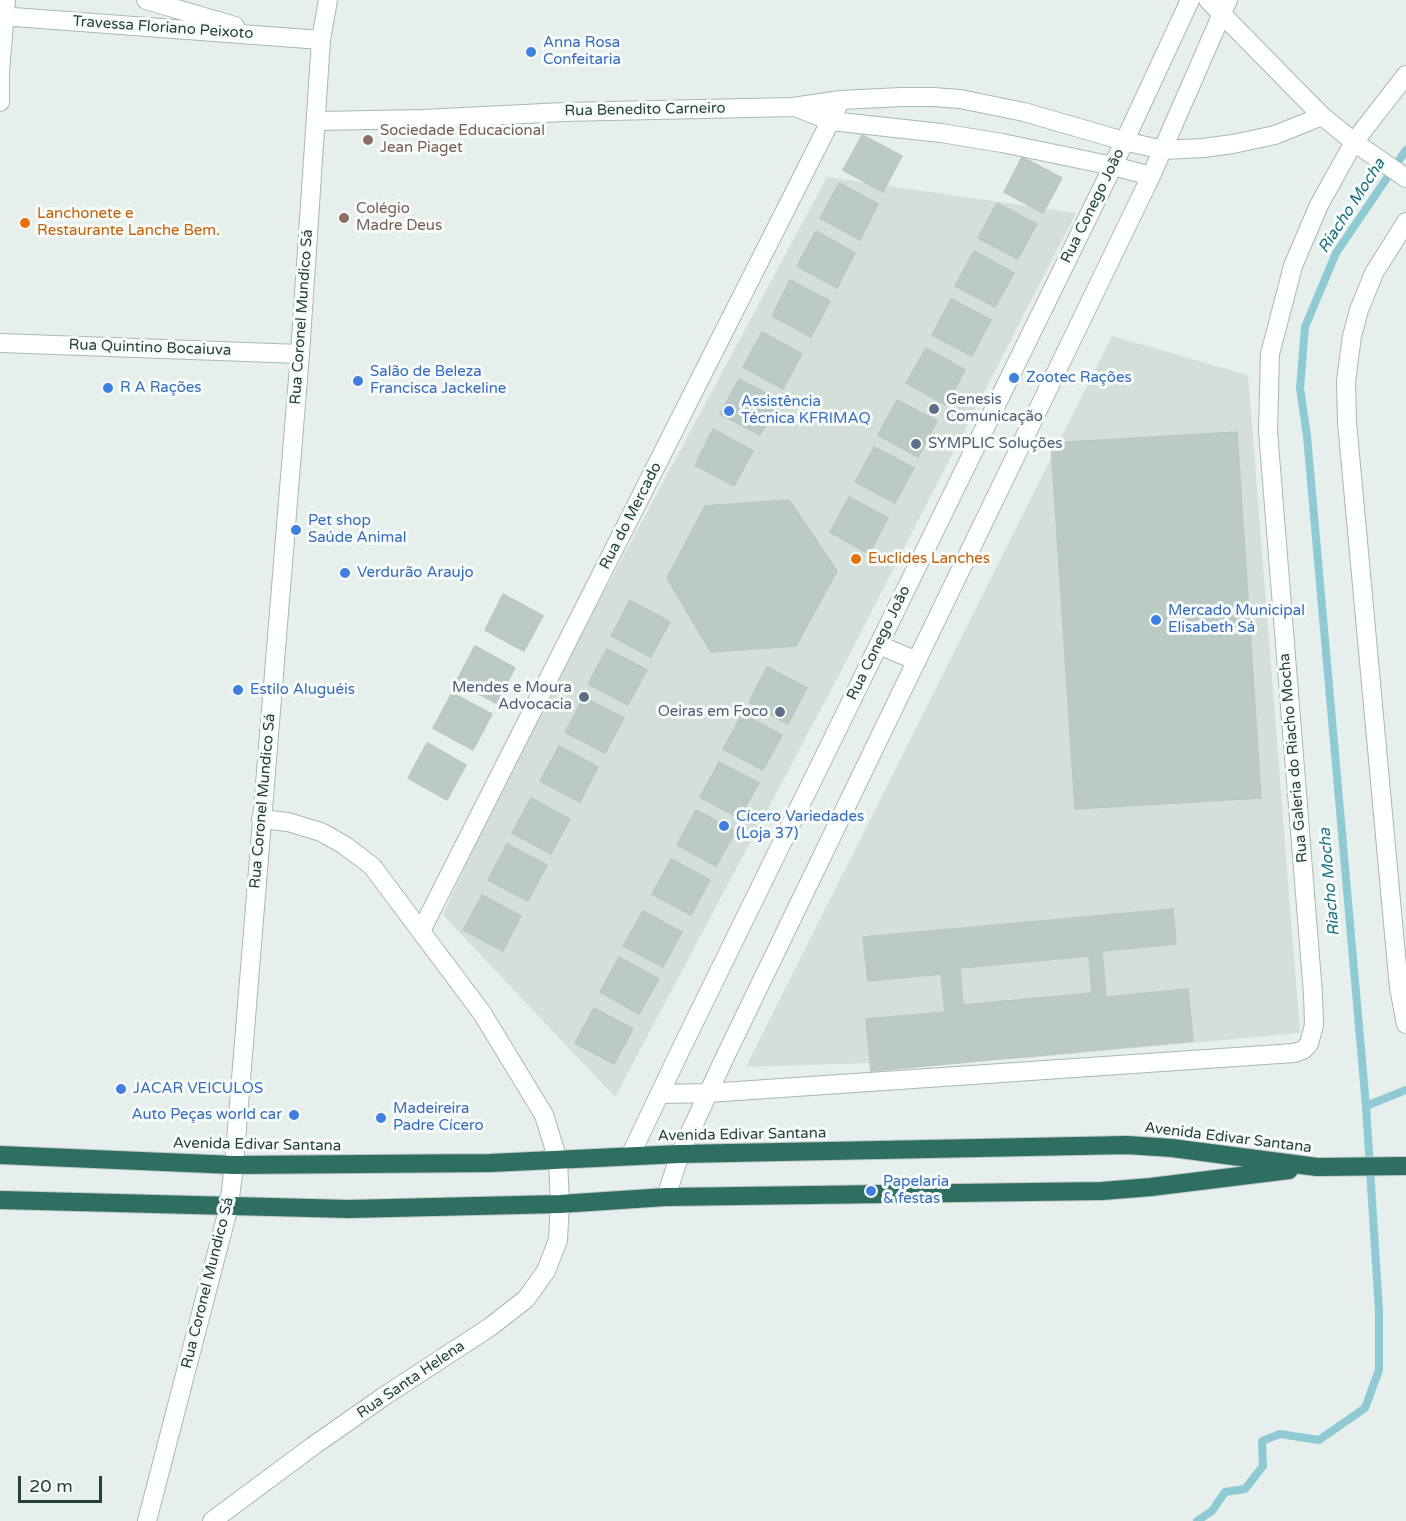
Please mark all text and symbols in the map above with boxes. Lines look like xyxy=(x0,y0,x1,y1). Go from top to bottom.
street label: Travessa Floriano Peixoto xyxy=(72,13,254,43)
place label: Anna Rosa Confeitaria xyxy=(543,34,621,69)
marker: Anna Rosa Confeitaria xyxy=(524,45,538,59)
street label: Rua Benedito Carneiro xyxy=(564,100,726,120)
place label: Sociedade Educacional Jean Piaget xyxy=(380,122,545,157)
marker: Sociedade Educacional Jean Piaget xyxy=(361,133,375,147)
street label: Rua Conego João xyxy=(1057,146,1129,266)
water label: Riacho Mocha xyxy=(1314,155,1390,257)
place label: Colégio Madre Deus xyxy=(356,200,442,235)
place label: Lanchonete e Restaurante Lanche Bem. xyxy=(37,205,220,240)
marker: Colégio Madre Deus xyxy=(337,211,351,225)
marker: Lanchonete e Restaurante Lanche Bem. xyxy=(18,216,32,230)
street label: Rua Coronel Mundico Sá xyxy=(287,229,317,405)
street label: Rua Quintino Bocaiuva xyxy=(68,336,232,360)
place label: Salão de Beleza Francisca Jackeline xyxy=(370,363,506,398)
place label: Zootec Rações xyxy=(1026,369,1132,387)
marker: Zootec Rações xyxy=(1007,371,1021,385)
marker: Salão de Beleza Francisca Jackeline xyxy=(351,374,365,388)
place label: R A Rações xyxy=(120,379,202,397)
marker: R A Rações xyxy=(101,381,115,395)
place label: Genesis Comunicação xyxy=(946,391,1043,426)
place label: Assistência Técnica KFRIMAQ xyxy=(741,393,871,428)
marker: Genesis Comunicação xyxy=(927,402,941,416)
marker: Assistência Técnica KFRIMAQ xyxy=(722,404,736,418)
place label: SYMPLIC Soluções xyxy=(928,435,1062,453)
marker: SYMPLIC Soluções xyxy=(909,437,923,451)
street label: Rua do Mercado xyxy=(596,459,666,573)
place label: Pet shop Saúde Animal xyxy=(308,512,407,547)
marker: Pet shop Saúde Animal xyxy=(289,523,303,537)
place label: Euclides Lanches xyxy=(868,550,990,568)
marker: Euclides Lanches xyxy=(849,552,863,566)
place label: Verdurão Araujo xyxy=(357,564,474,582)
marker: Verdurão Araujo xyxy=(338,566,352,580)
street label: Rua Conego João xyxy=(843,583,915,703)
place label: Mercado Municipal Elisabeth Sá xyxy=(1168,602,1305,637)
marker: Mercado Municipal Elisabeth Sá xyxy=(1149,613,1163,627)
street label: Rua Galeria do Riacho Mocha xyxy=(1276,652,1312,864)
place label: Mendes e Moura Advocacia xyxy=(452,679,572,714)
place label: Estilo Aluguéis xyxy=(250,681,355,699)
marker: Estilo Aluguéis xyxy=(231,683,245,697)
marker: Mendes e Moura Advocacia xyxy=(577,690,591,704)
place label: Oeiras em Foco xyxy=(658,703,768,721)
marker: Oeiras em Foco xyxy=(773,705,787,719)
street label: Rua Coronel Mundico Sá xyxy=(246,713,280,889)
place label: Cícero Variedades (Loja 37) xyxy=(736,808,864,843)
marker: Cícero Variedades (Loja 37) xyxy=(717,819,731,833)
water label: Riacho Mocha xyxy=(1316,827,1344,937)
place label: JACAR VEICULOS xyxy=(133,1080,263,1098)
marker: JACAR VEICULOS xyxy=(114,1082,128,1096)
place label: Madeireira Padre Cícero xyxy=(393,1100,484,1135)
place label: Auto Peças world car xyxy=(131,1106,282,1124)
marker: Auto Peças world car xyxy=(287,1108,301,1122)
marker: Madeireira Padre Cícero xyxy=(374,1111,388,1125)
street label: Avenida Edivar Santana xyxy=(1143,1119,1313,1157)
street label: Avenida Edivar Santana xyxy=(658,1125,826,1145)
street label: Avenida Edivar Santana xyxy=(173,1135,341,1155)
place label: Papelaria & festas xyxy=(883,1173,949,1208)
marker: Papelaria & festas xyxy=(864,1184,878,1198)
street label: Rua Coronel Mundico Sá xyxy=(178,1196,238,1370)
street label: Rua Santa Helena xyxy=(354,1337,468,1423)
scale bar xyxy=(21,1464,105,1502)
text: 20 m xyxy=(29,1475,73,1497)

